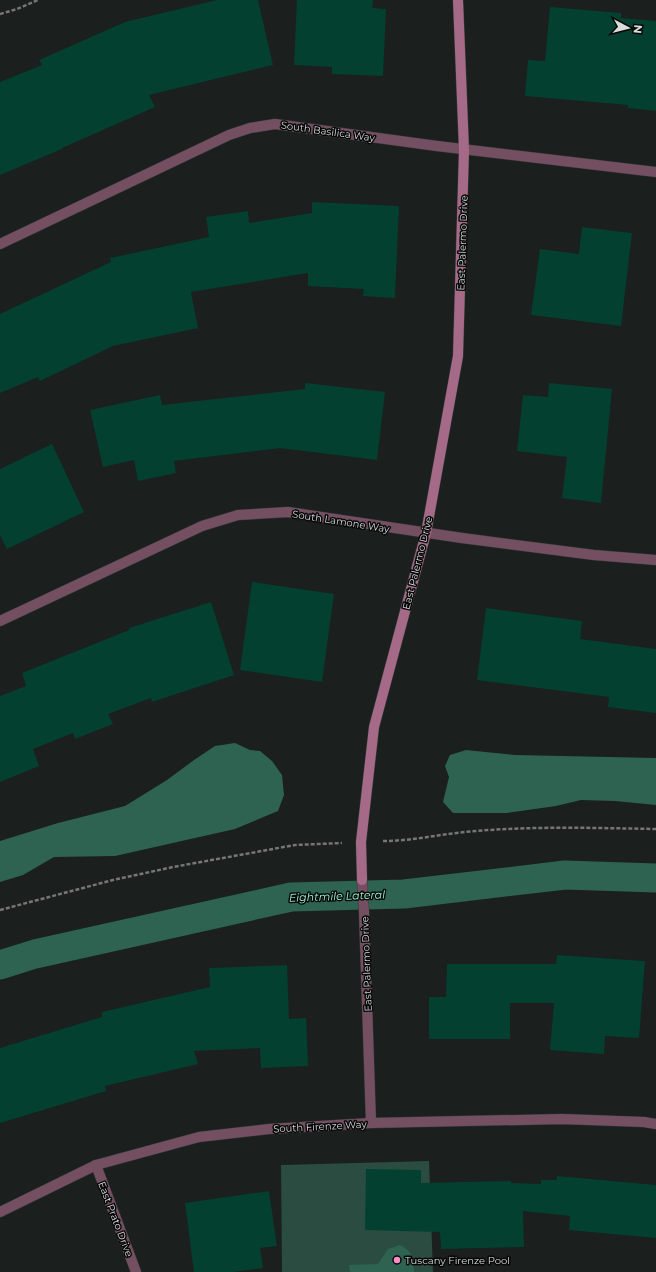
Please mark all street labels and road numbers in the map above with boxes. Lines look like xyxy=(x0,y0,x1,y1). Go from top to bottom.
street label: South Basilica Way xyxy=(280,118,376,145)
street label: East Palermo Drive xyxy=(454,195,471,291)
street label: South Lamone Way xyxy=(291,507,391,536)
street label: East Palermo Drive xyxy=(400,515,435,611)
street label: East Palermo Drive xyxy=(358,916,375,1012)
street label: South Firenze Way xyxy=(273,1118,368,1135)
street label: East Prato Drive xyxy=(95,1180,136,1259)

